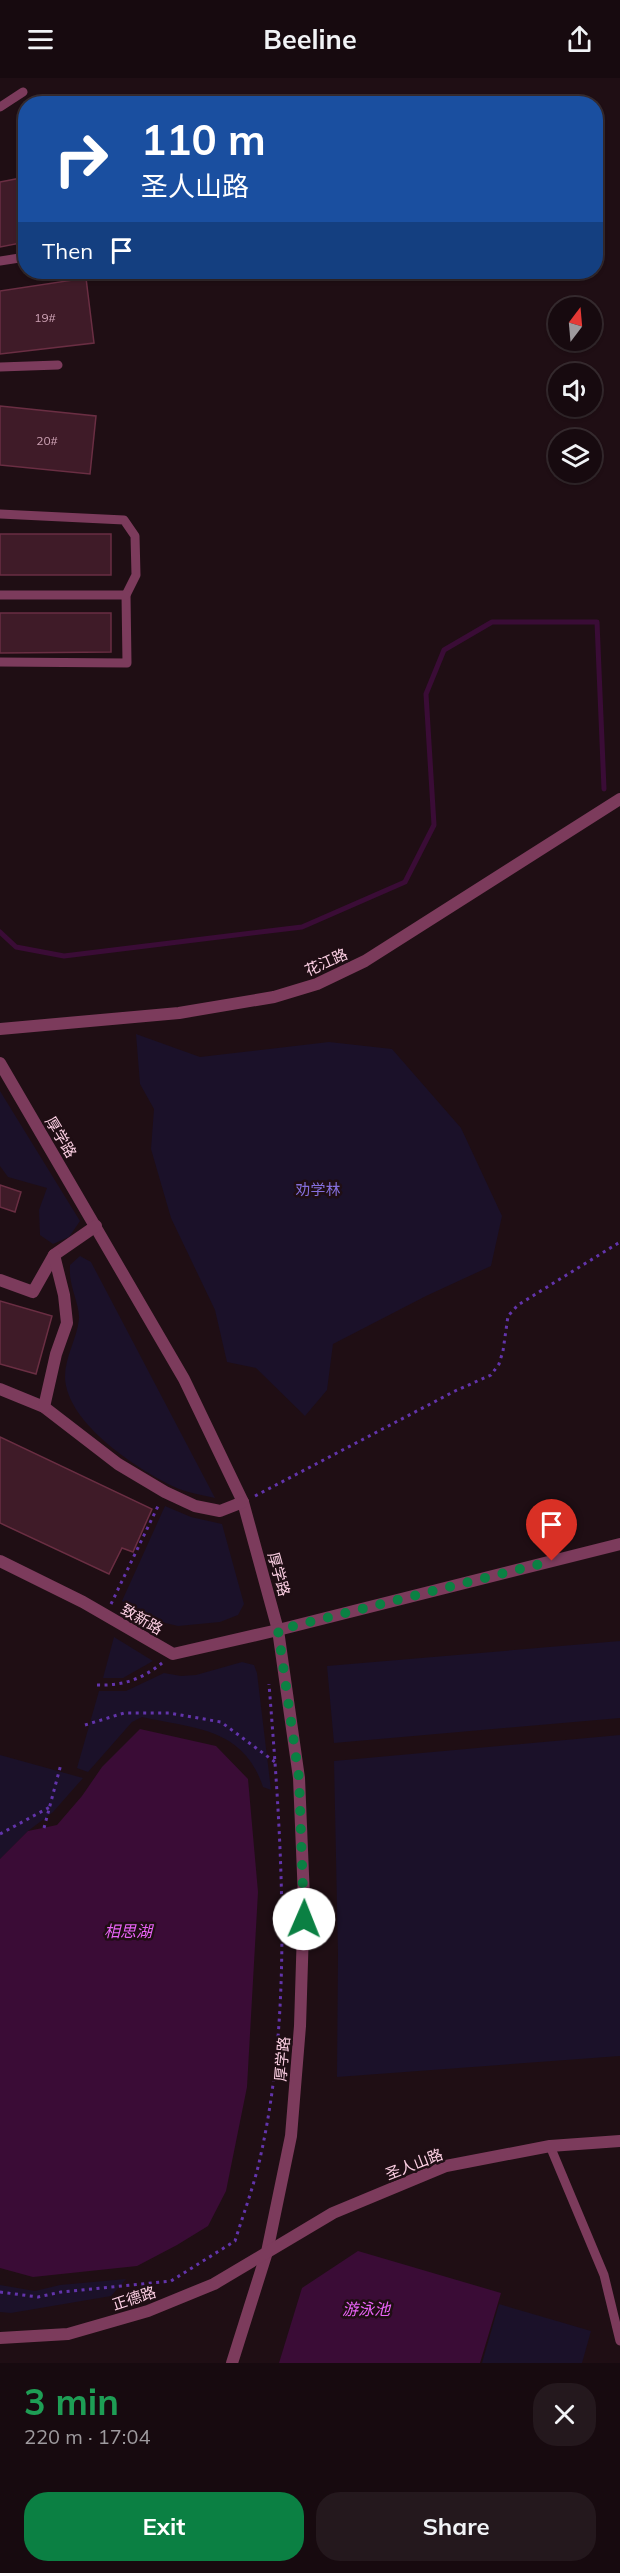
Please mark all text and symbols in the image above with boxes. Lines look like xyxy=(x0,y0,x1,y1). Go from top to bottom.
text: Beeline xyxy=(263,22,357,56)
icon: menu xyxy=(24,23,57,56)
icon: share xyxy=(563,23,596,56)
text: 110 m xyxy=(141,113,266,166)
icon: right xyxy=(42,120,120,198)
text: 圣人山路 xyxy=(141,169,249,203)
icon: arrive xyxy=(105,234,138,267)
text: Then xyxy=(42,237,93,265)
north arrow xyxy=(548,297,602,351)
map controls xyxy=(548,297,602,483)
house number: 19# xyxy=(34,310,56,325)
button: sound xyxy=(548,363,602,417)
button: layers xyxy=(548,429,602,483)
house number: 20# xyxy=(36,433,58,448)
street label: 花江路 xyxy=(302,944,350,980)
street label: 厚学路 xyxy=(41,1113,81,1161)
park label: 劝学林 xyxy=(295,1180,341,1199)
pin xyxy=(526,1499,577,1561)
icon: arrive xyxy=(535,1508,568,1541)
street label: 厚学路 xyxy=(264,1550,294,1598)
street label: 致新路 xyxy=(118,1600,166,1638)
position arrow xyxy=(272,1887,336,1951)
water label: 相思湖 xyxy=(104,1921,155,1941)
street label: 厚学路 xyxy=(271,2036,293,2082)
street label: 圣人山路 xyxy=(383,2144,445,2184)
street label: 正德路 xyxy=(110,2282,158,2314)
water label: 游泳池 xyxy=(342,2299,392,2319)
text: 3 min xyxy=(24,2379,119,2424)
button: close xyxy=(533,2383,596,2446)
text: 220 m · 17:04 xyxy=(24,2424,150,2449)
button: Exit xyxy=(24,2492,304,2561)
button: Share xyxy=(316,2492,596,2561)

